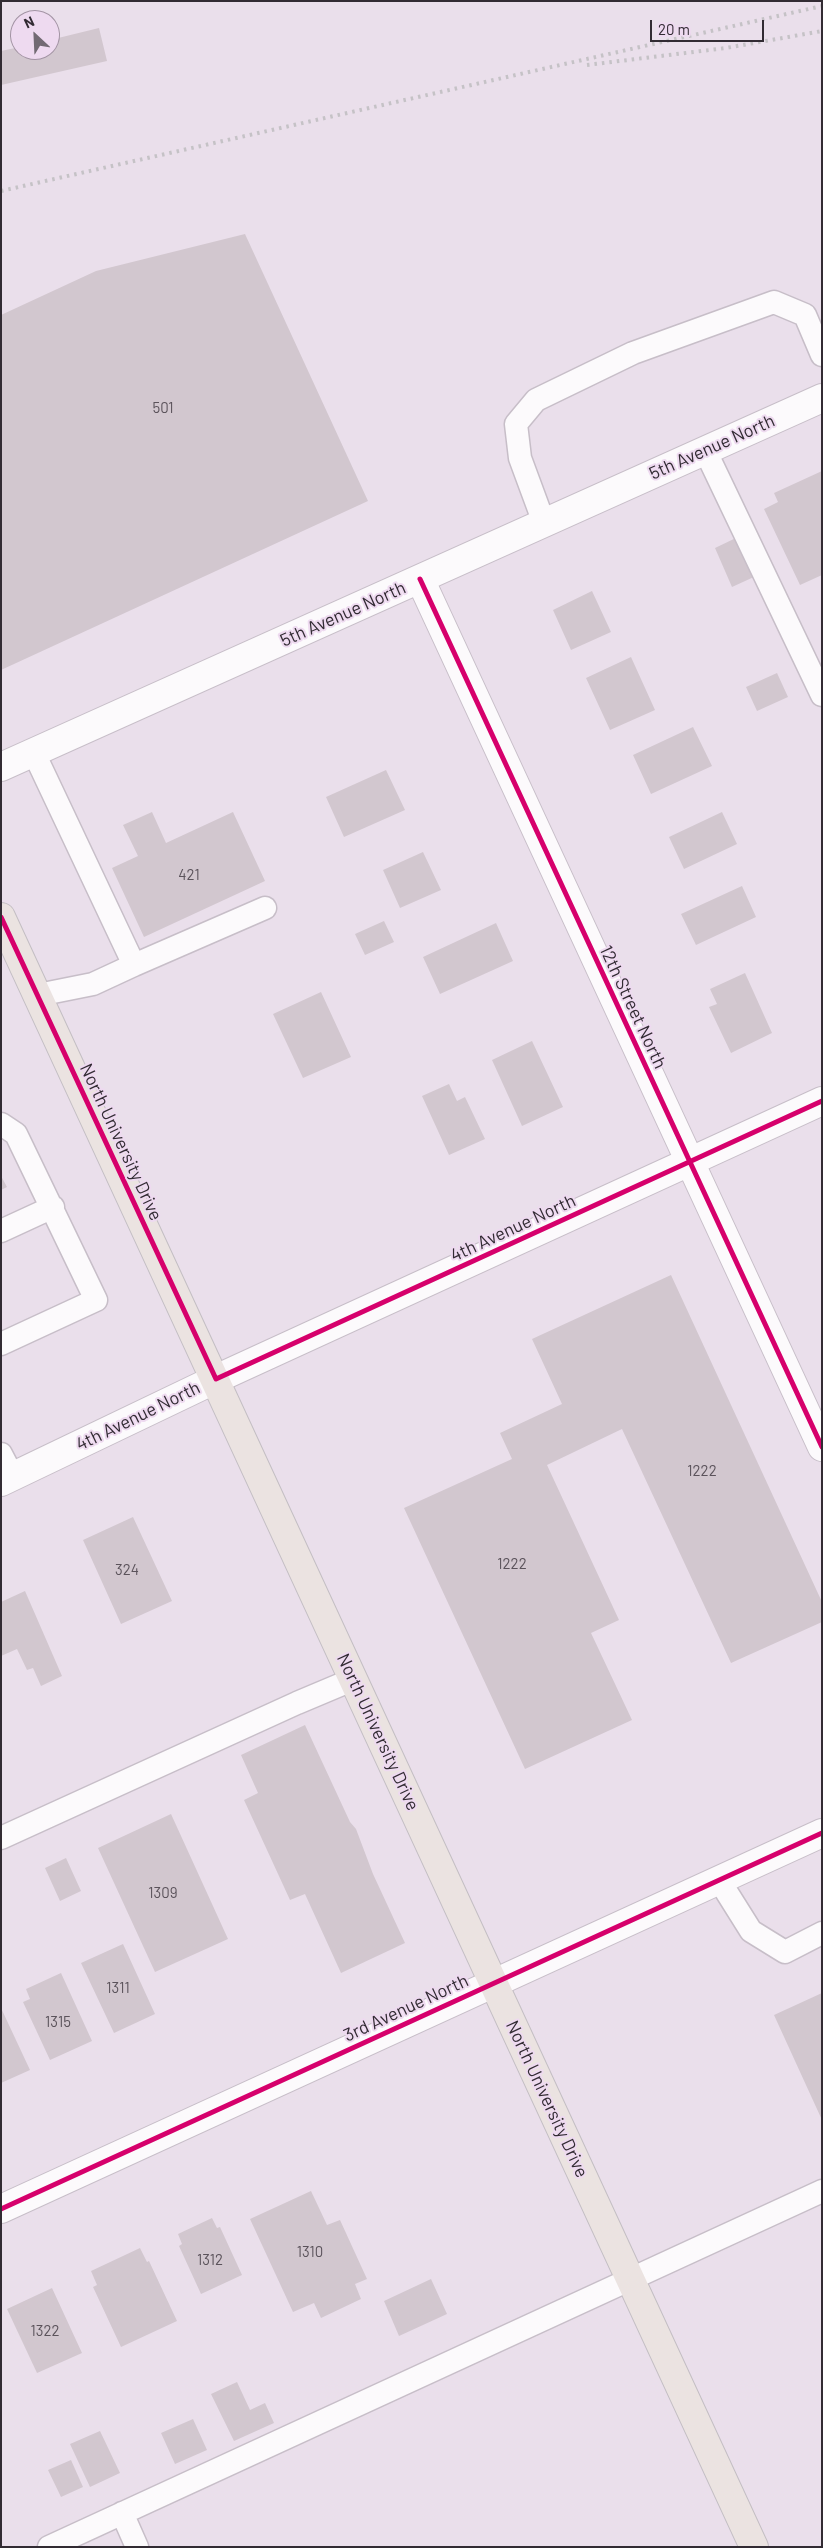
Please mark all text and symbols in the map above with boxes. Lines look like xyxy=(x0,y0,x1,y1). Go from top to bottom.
north arrow xyxy=(10,10,60,60)
scale bar xyxy=(653,10,767,42)
text: N xyxy=(21,12,37,32)
text: 20 m xyxy=(658,20,690,38)
house number: 501 xyxy=(152,399,174,417)
street label: 5th Avenue North xyxy=(646,410,778,484)
street label: 5th Avenue North xyxy=(277,577,409,651)
house number: 421 xyxy=(178,866,200,884)
street label: 12th Street North xyxy=(595,942,671,1072)
street label: North University Drive xyxy=(75,1060,167,1224)
street label: 4th Avenue North xyxy=(447,1190,579,1266)
street label: 4th Avenue North xyxy=(72,1377,204,1455)
house number: 1222 xyxy=(687,1462,717,1480)
house number: 1222 xyxy=(497,1555,527,1573)
house number: 324 xyxy=(115,1561,139,1579)
street label: North University Drive xyxy=(332,1650,424,1814)
house number: 1309 xyxy=(148,1884,178,1902)
street label: 3rd Avenue North xyxy=(340,1970,472,2046)
house number: 1311 xyxy=(106,1979,130,1997)
house number: 1315 xyxy=(45,2013,71,2031)
street label: North University Drive xyxy=(501,2017,593,2181)
house number: 1310 xyxy=(297,2243,323,2261)
house number: 1312 xyxy=(197,2251,223,2269)
house number: 1322 xyxy=(30,2322,60,2340)

